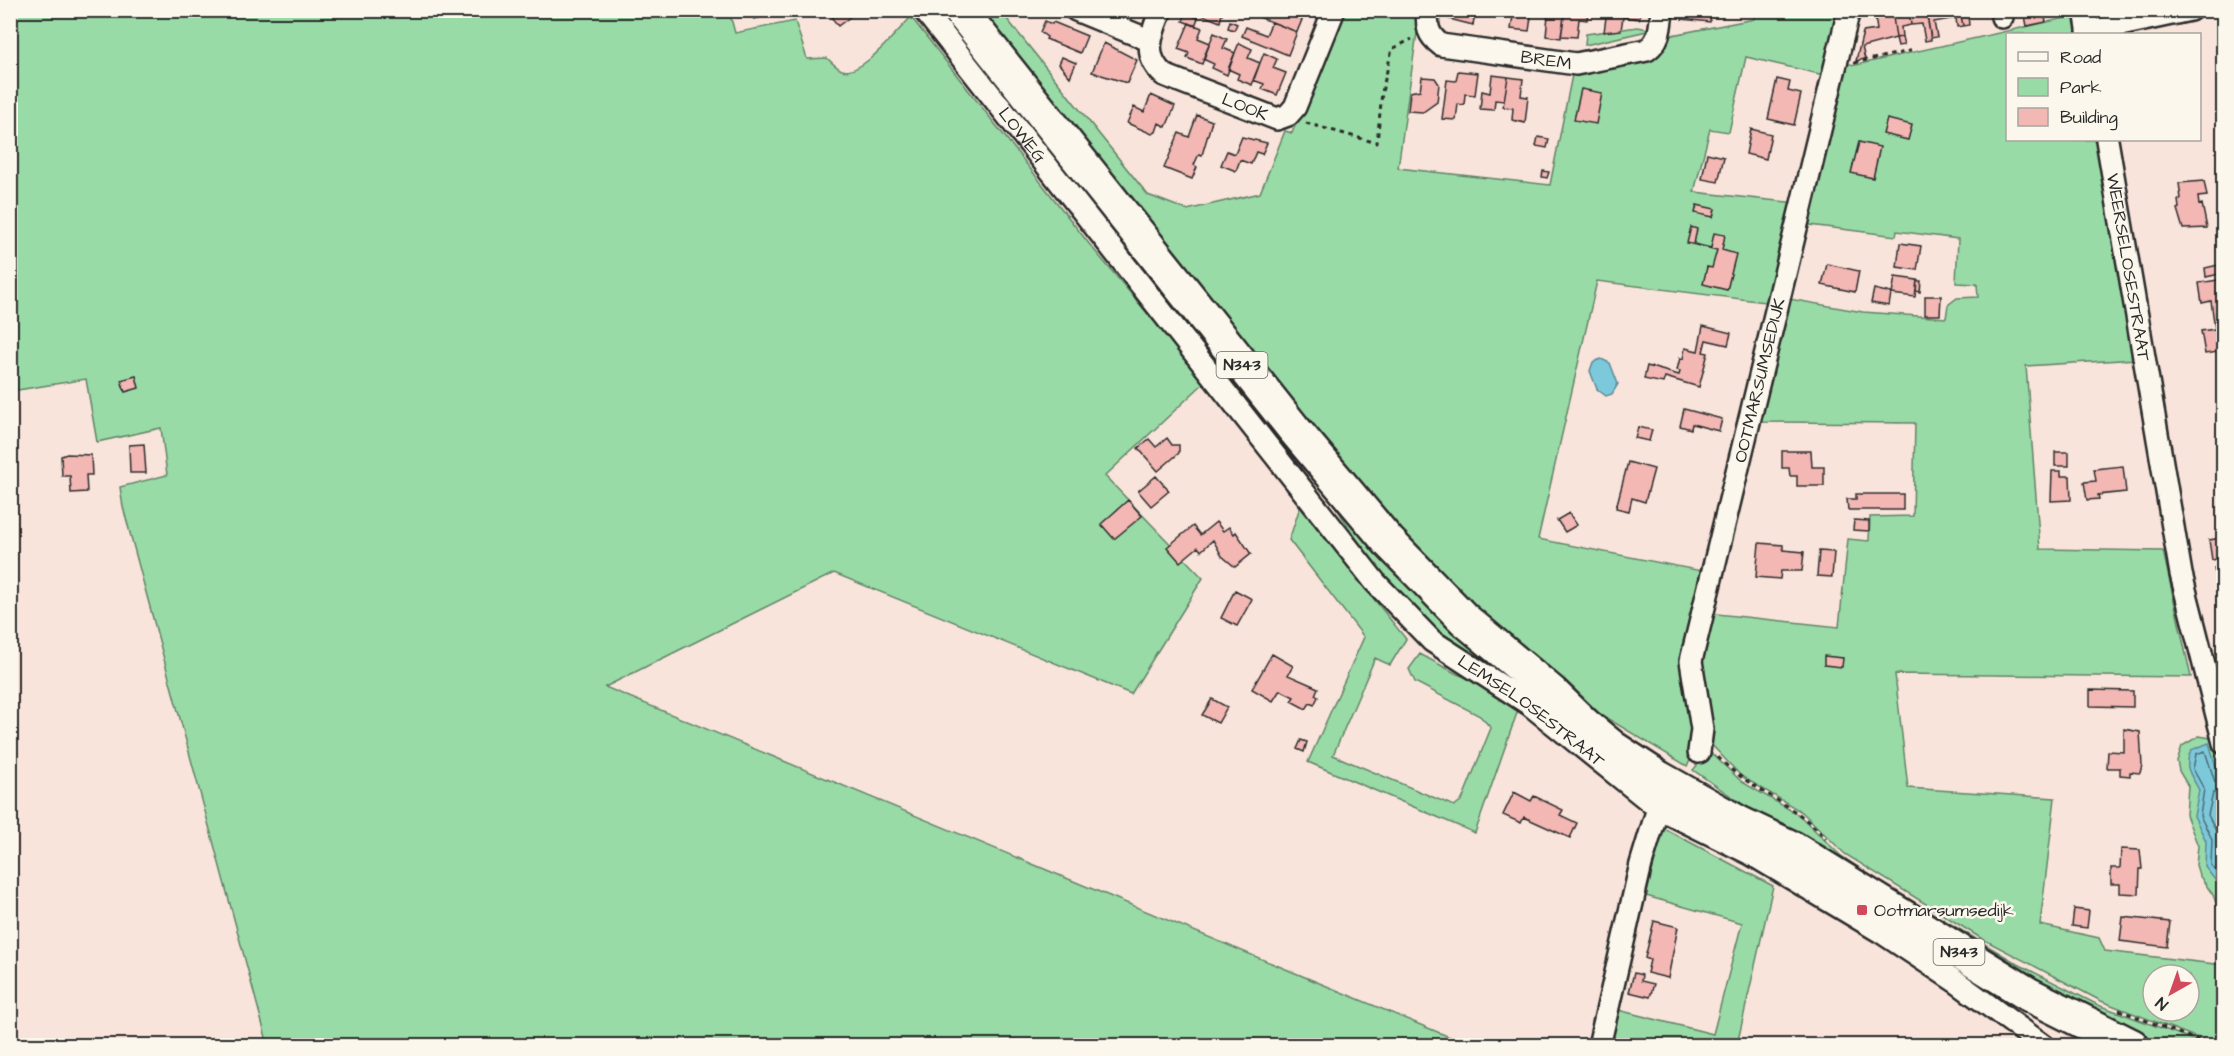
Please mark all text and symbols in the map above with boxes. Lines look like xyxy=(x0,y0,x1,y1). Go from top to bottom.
legend xyxy=(2006,33,2201,141)
street label: BREM xyxy=(1519,44,1573,76)
text: Road xyxy=(2060,45,2101,70)
text: Park xyxy=(2060,75,2102,100)
street label: LOOK xyxy=(1218,86,1272,127)
street label: LOWEG xyxy=(993,102,1053,168)
text: Building xyxy=(2060,105,2118,131)
street label: WEERSELOSESTRAAT xyxy=(2100,171,2157,364)
street label: OOTMARSUMSEDIJK xyxy=(1727,295,1791,465)
road number: N343 xyxy=(1216,352,1268,378)
street label: LEMSELOSESTRAAT xyxy=(1453,649,1611,773)
place label: Ootmarsumsedijk xyxy=(1874,898,2014,923)
marker: Ootmarsumsedijk xyxy=(1855,903,1869,917)
road number: N343 xyxy=(1934,939,1984,965)
north arrow xyxy=(2141,963,2201,1023)
text: N xyxy=(2151,992,2173,1015)

